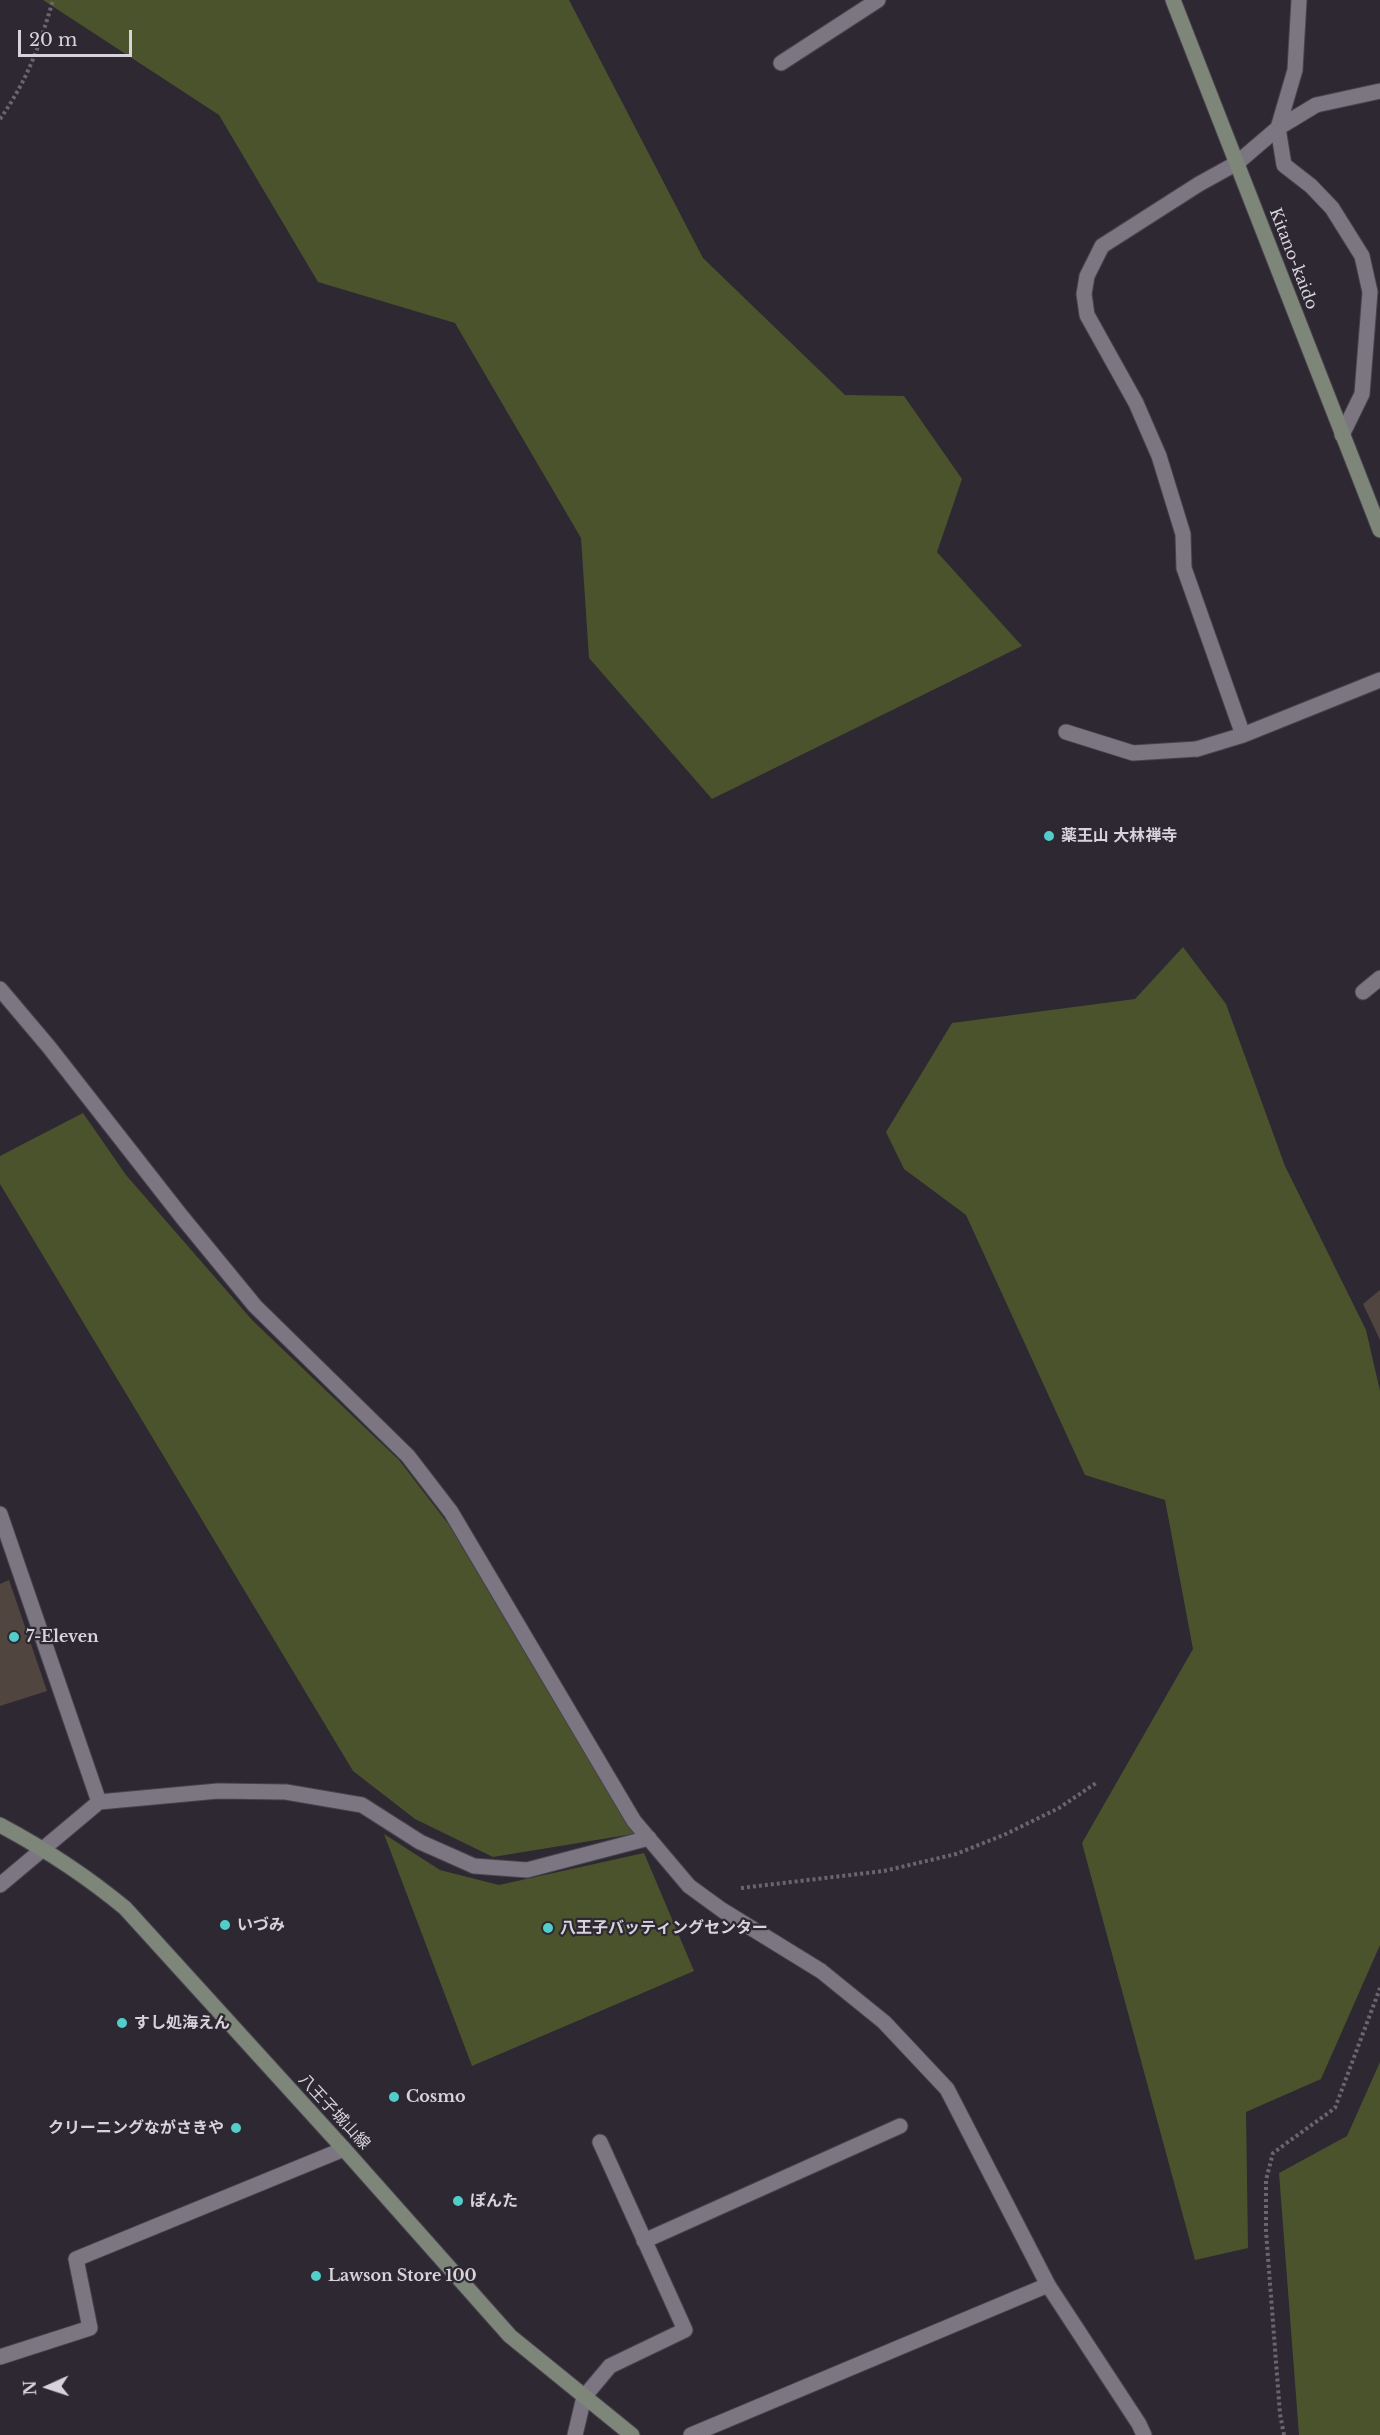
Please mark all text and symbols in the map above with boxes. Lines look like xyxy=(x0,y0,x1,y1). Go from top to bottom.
scale bar xyxy=(21,18,135,56)
text: 20 m xyxy=(29,29,77,51)
street label: Kitano-kaido xyxy=(1265,206,1321,312)
place label: 薬王山 大林禅寺 xyxy=(1061,826,1177,846)
marker: 薬王山 大林禅寺 xyxy=(1042,829,1056,843)
place label: 7-Eleven xyxy=(26,1627,99,1647)
marker: 7-Eleven xyxy=(7,1630,21,1644)
place label: いづみ xyxy=(237,1915,285,1935)
marker: いづみ xyxy=(218,1918,232,1932)
place label: 八王子バッティングセンター xyxy=(560,1918,768,1938)
marker: 八王子バッティングセンター xyxy=(541,1921,555,1935)
place label: すし処海えん xyxy=(134,2013,230,2033)
marker: すし処海えん xyxy=(115,2016,129,2030)
street label: 八王子城山線 xyxy=(294,2070,374,2154)
place label: Cosmo xyxy=(406,2087,465,2107)
marker: Cosmo xyxy=(387,2090,401,2104)
place label: クリーニングながさきや xyxy=(48,2118,224,2138)
marker: クリーニングながさきや xyxy=(229,2121,243,2135)
place label: ぽんた xyxy=(470,2191,518,2211)
marker: ぽんた xyxy=(451,2194,465,2208)
place label: Lawson Store 100 xyxy=(328,2266,477,2286)
marker: Lawson Store 100 xyxy=(309,2269,323,2283)
north arrow xyxy=(18,2357,78,2417)
text: N xyxy=(20,2380,40,2396)

